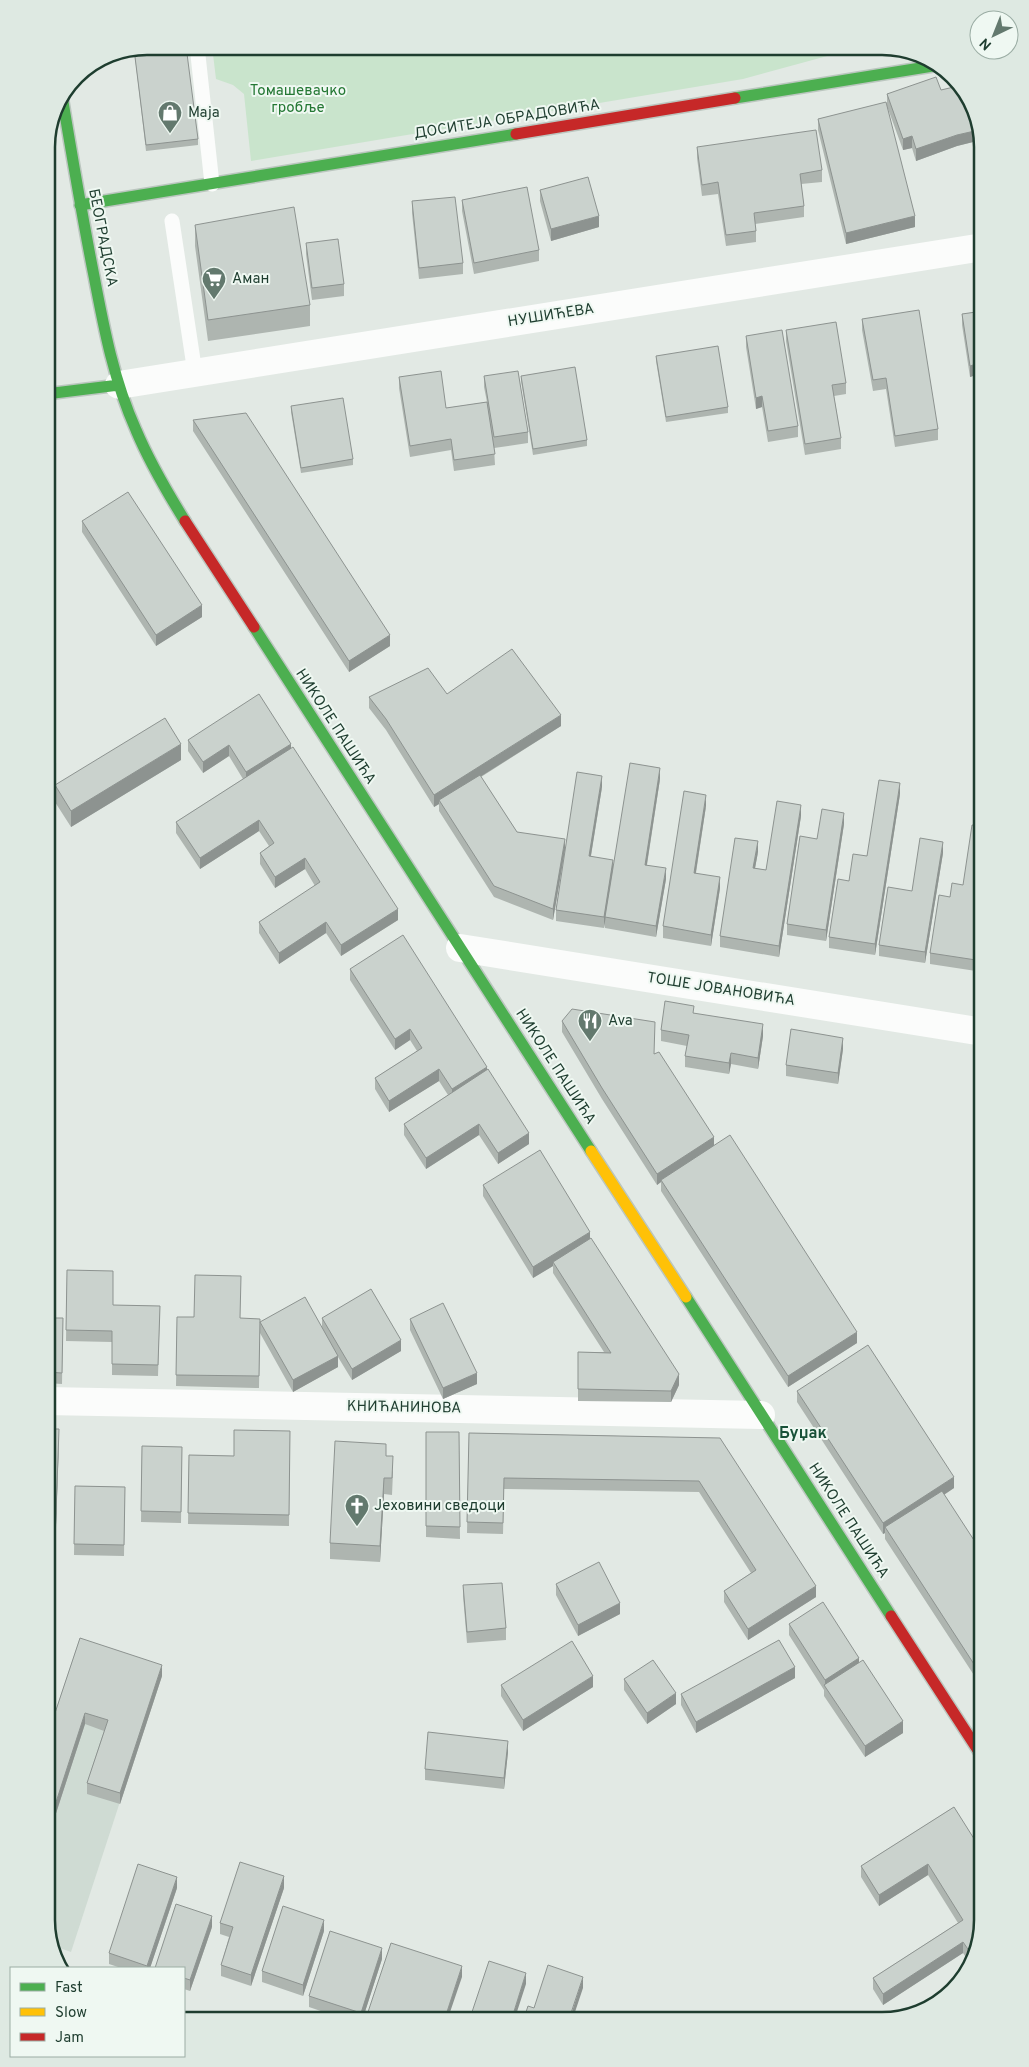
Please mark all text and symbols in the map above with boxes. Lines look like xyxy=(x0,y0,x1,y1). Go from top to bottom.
north arrow xyxy=(969,10,1019,60)
text: N xyxy=(977,34,996,53)
park label: Томашевачко гробље xyxy=(250,82,346,118)
street label: ДОСИТЕЈА ОБРАДОВИЋА xyxy=(413,96,601,144)
shop icon: Маја xyxy=(157,100,183,134)
place label: Маја xyxy=(188,104,220,123)
street label: БЕОГРАДСКА xyxy=(83,187,121,289)
supermarket icon: Аман xyxy=(201,266,227,300)
place label: Аман xyxy=(232,270,269,289)
street label: НУШИЋЕВА xyxy=(507,300,595,332)
street label: НИКОЛЕ ПАШИЋА xyxy=(291,666,379,788)
street label: ТОШЕ ЈОВАНОВИЋА xyxy=(646,969,796,1011)
street label: НИКОЛЕ ПАШИЋА xyxy=(511,1006,599,1128)
restaurant icon: Ava xyxy=(577,1008,603,1042)
place label: Ava xyxy=(608,1012,633,1031)
street label: КНИЋАНИНОВА xyxy=(347,1398,461,1418)
district label: Буџак xyxy=(779,1424,827,1444)
street label: НИКОЛЕ ПАШИЋА xyxy=(804,1460,892,1582)
church icon: Јеховини сведоци xyxy=(344,1493,370,1527)
place label: Јеховини сведоци xyxy=(374,1497,505,1516)
legend xyxy=(10,1967,185,2057)
text: Fast xyxy=(55,1979,83,1998)
text: Slow xyxy=(55,2004,87,2023)
text: Jam xyxy=(55,2029,84,2048)

